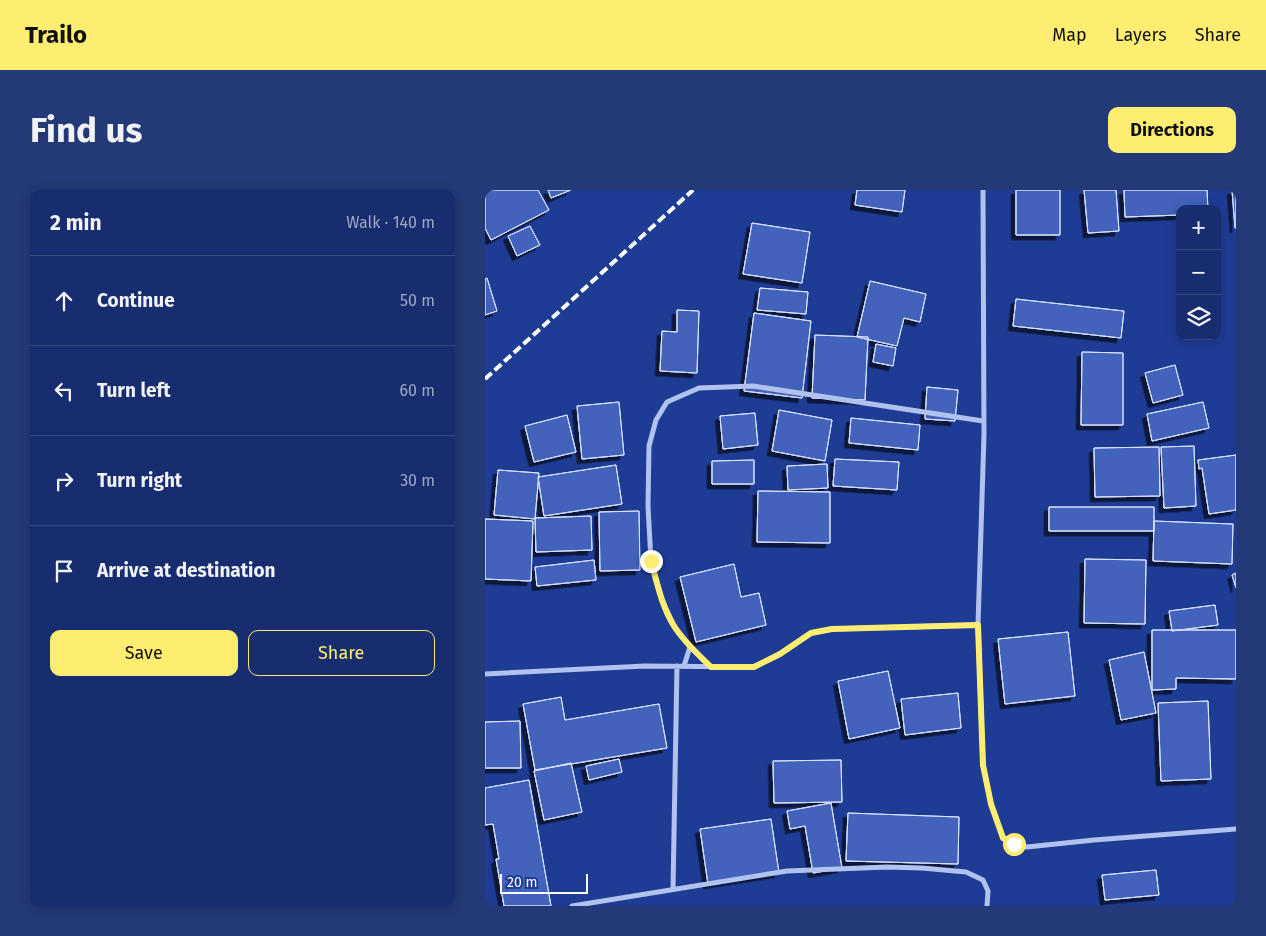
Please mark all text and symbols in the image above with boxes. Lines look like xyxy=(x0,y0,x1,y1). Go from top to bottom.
text: Trailo xyxy=(25,21,87,49)
text: Map xyxy=(1052,24,1087,46)
text: Layers xyxy=(1115,24,1167,46)
text: Share xyxy=(1195,24,1241,46)
button: Directions xyxy=(1108,107,1236,153)
text: Find us xyxy=(30,109,142,151)
map controls xyxy=(1176,205,1221,340)
button: + xyxy=(1176,205,1221,250)
text: 2 min xyxy=(50,210,102,236)
text: Walk · 140 m xyxy=(346,213,435,232)
button: − xyxy=(1176,250,1221,295)
icon: ahead xyxy=(50,287,78,315)
text: Continue xyxy=(97,289,175,312)
text: 50 m xyxy=(400,291,435,310)
button: layers xyxy=(1176,295,1221,340)
icon: left xyxy=(50,377,78,405)
text: Turn left xyxy=(97,379,171,402)
text: 60 m xyxy=(400,381,435,400)
icon: right xyxy=(50,467,78,495)
text: Turn right xyxy=(97,469,182,492)
text: 30 m xyxy=(400,471,435,490)
route end xyxy=(640,550,663,573)
icon: arrive xyxy=(50,557,78,585)
text: Arrive at destination xyxy=(97,559,276,582)
button: Save xyxy=(50,630,238,676)
button: Share xyxy=(248,630,435,676)
route start xyxy=(1003,833,1026,856)
scale bar xyxy=(500,871,587,894)
text: 20 m xyxy=(507,874,537,891)

